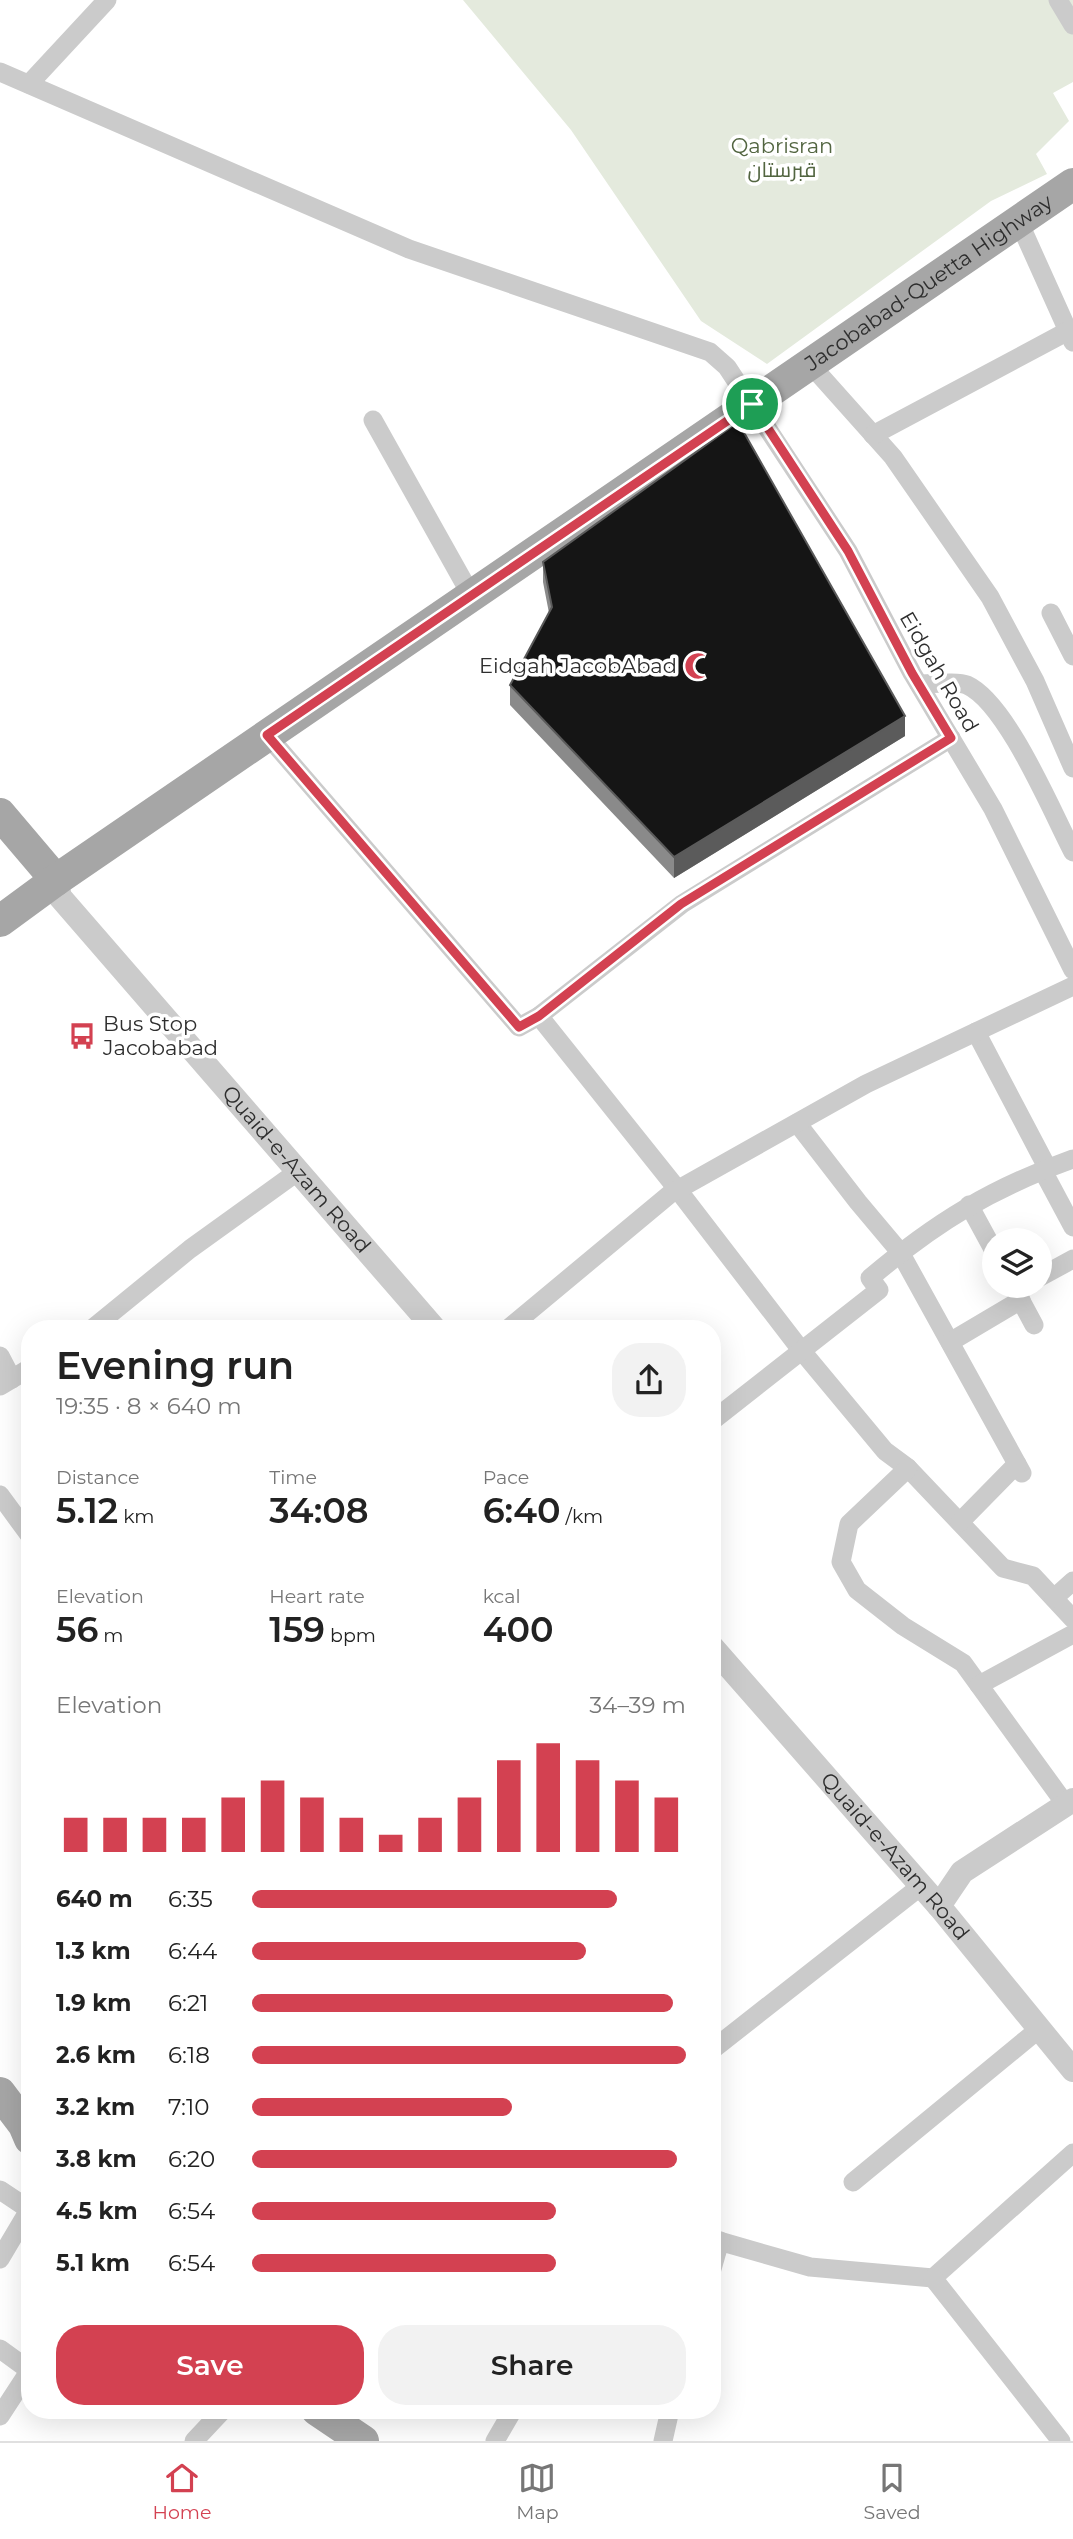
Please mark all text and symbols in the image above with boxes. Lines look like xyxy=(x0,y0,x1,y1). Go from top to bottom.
park label: Qabrisran قبرستان xyxy=(731,133,833,183)
street label: Jacobabad-Quetta Highway xyxy=(799,188,1058,376)
pin xyxy=(722,374,782,434)
icon: arrive xyxy=(733,385,771,423)
street label: Eidgah Road xyxy=(895,607,984,737)
mosque icon: Eidgah JacobAbad xyxy=(683,651,713,681)
place label: Eidgah JacobAbad xyxy=(479,653,677,678)
place label: Bus Stop Jacobabad xyxy=(102,1011,218,1060)
bus stop icon: Bus Stop Jacobabad xyxy=(67,1021,97,1051)
street label: Quaid-e-Azam Road xyxy=(217,1080,376,1258)
map controls xyxy=(982,1228,1052,1298)
button: layers xyxy=(982,1228,1052,1298)
text: Evening run xyxy=(56,1342,294,1389)
button: share xyxy=(612,1343,686,1417)
text: 19:35 · 8 × 640 m xyxy=(56,1392,242,1420)
text: Distance xyxy=(56,1466,139,1489)
text: Time xyxy=(269,1466,317,1489)
text: Pace xyxy=(483,1466,529,1489)
text: 5.12 xyxy=(56,1489,118,1532)
text: 34:08 xyxy=(269,1489,369,1532)
text: 6:40 xyxy=(483,1489,560,1532)
text: km xyxy=(118,1505,155,1528)
text: /km xyxy=(560,1505,603,1528)
text: Elevation xyxy=(56,1585,144,1608)
text: Heart rate xyxy=(269,1585,365,1608)
text: kcal xyxy=(483,1585,521,1608)
text: 56 xyxy=(56,1608,98,1651)
text: 159 xyxy=(269,1608,325,1651)
text: 400 xyxy=(483,1608,554,1651)
text: m xyxy=(98,1624,124,1647)
text: bpm xyxy=(325,1624,376,1647)
text: Elevation xyxy=(56,1691,162,1719)
text: 34–39 m xyxy=(589,1691,686,1719)
street label: Quaid-e-Azam Road xyxy=(816,1767,975,1945)
text: 640 m xyxy=(56,1885,133,1913)
text: 6:35 xyxy=(168,1885,213,1913)
text: 1.3 km xyxy=(56,1937,131,1965)
text: 6:44 xyxy=(168,1937,217,1965)
text: 1.9 km xyxy=(56,1989,131,2017)
text: 6:21 xyxy=(168,1989,208,2017)
text: 2.6 km xyxy=(56,2041,136,2069)
text: 6:18 xyxy=(168,2041,210,2069)
text: 3.2 km xyxy=(56,2093,135,2121)
text: 7:10 xyxy=(168,2093,210,2121)
text: 3.8 km xyxy=(56,2145,137,2173)
text: 6:20 xyxy=(168,2145,215,2173)
text: 4.5 km xyxy=(56,2197,138,2225)
text: 6:54 xyxy=(168,2197,215,2225)
text: 5.1 km xyxy=(56,2249,130,2277)
text: 6:54 xyxy=(168,2249,215,2277)
button: Save xyxy=(56,2325,364,2405)
button: Share xyxy=(378,2325,686,2405)
tab: Home xyxy=(152,2459,211,2524)
tab: Map xyxy=(516,2459,559,2524)
tab: Saved xyxy=(863,2459,921,2524)

